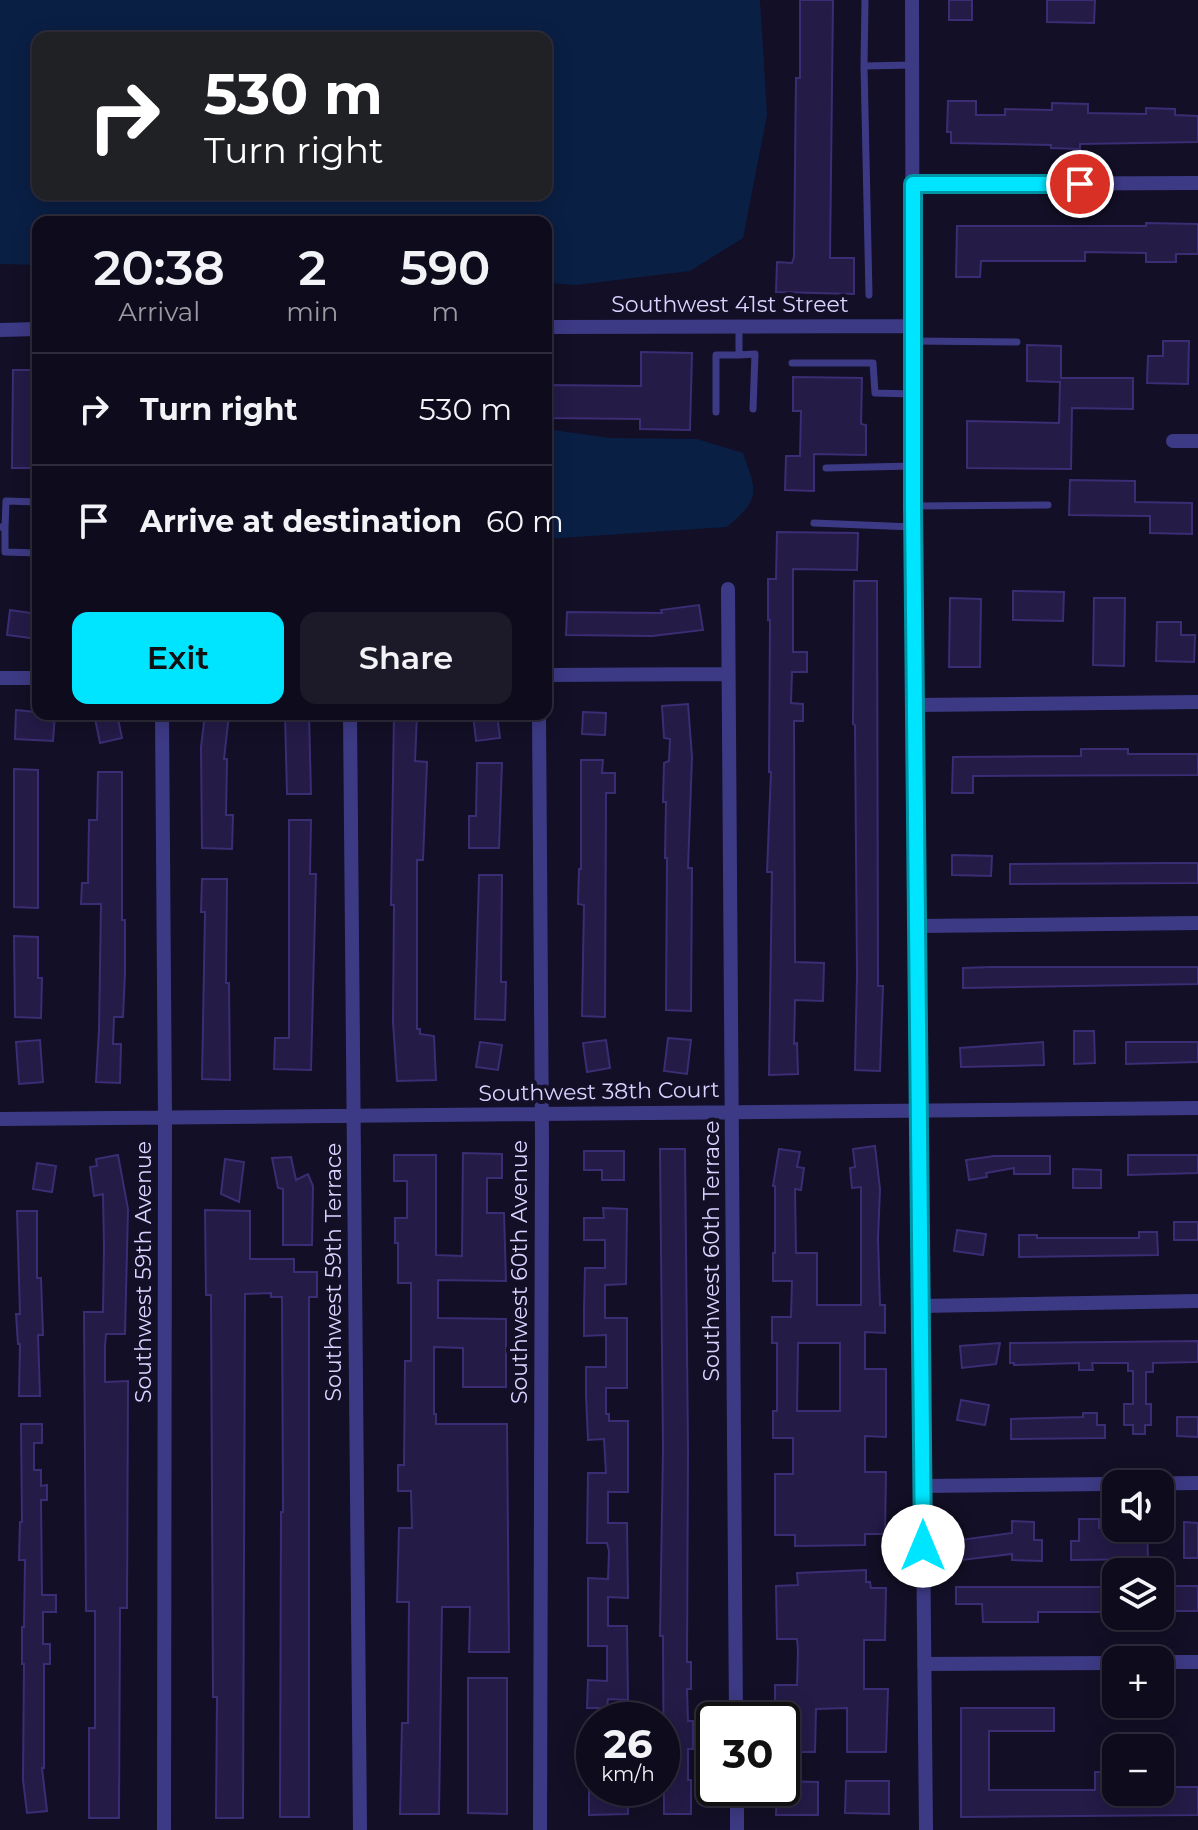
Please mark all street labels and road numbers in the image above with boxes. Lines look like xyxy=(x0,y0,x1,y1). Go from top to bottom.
street label: Southwest 41st Street xyxy=(611,291,849,318)
street label: Southwest 38th Court xyxy=(478,1076,720,1107)
street label: Southwest 60th Terrace xyxy=(698,1121,725,1381)
street label: Southwest 60th Avenue xyxy=(506,1140,533,1404)
street label: Southwest 59th Avenue xyxy=(130,1141,157,1403)
street label: Southwest 59th Terrace xyxy=(320,1143,347,1401)

